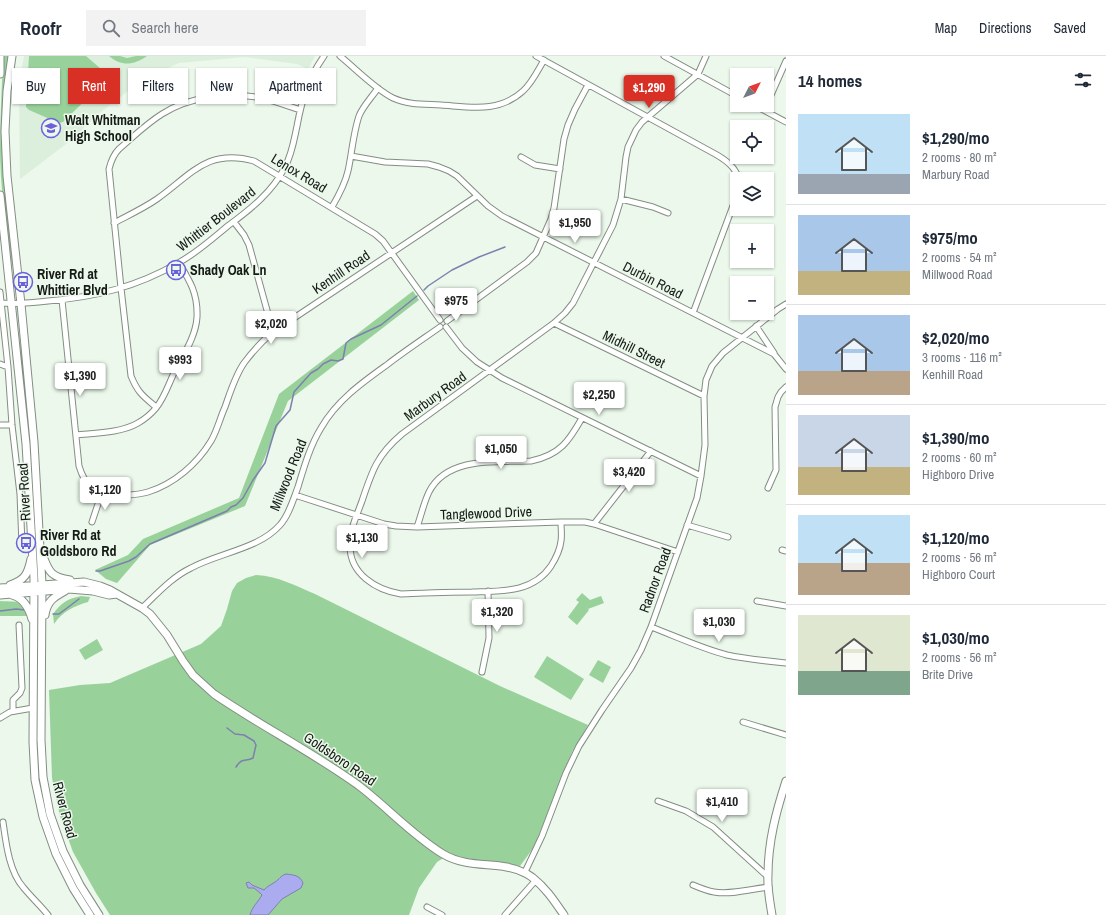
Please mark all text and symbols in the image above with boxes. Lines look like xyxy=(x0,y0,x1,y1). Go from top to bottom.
search box xyxy=(86,10,366,46)
text: Roofr xyxy=(20,15,62,41)
icon: search xyxy=(100,17,122,39)
text: Search here xyxy=(132,17,199,38)
text: Map xyxy=(935,19,957,37)
text: Directions xyxy=(979,19,1031,37)
text: Saved xyxy=(1053,19,1086,37)
chip: Buy xyxy=(12,68,60,104)
chip: Rent xyxy=(68,68,120,104)
chip: Filters xyxy=(128,68,188,104)
chip: New xyxy=(196,68,247,104)
chip: Apartment xyxy=(255,68,336,104)
north arrow xyxy=(730,68,774,112)
map controls xyxy=(730,68,774,320)
text: 14 homes xyxy=(798,69,862,92)
icon: filters xyxy=(1072,69,1094,91)
pin: $1,290 xyxy=(616,75,682,109)
text: $1,290 xyxy=(633,79,665,96)
place label: Walt Whitman High School xyxy=(65,111,140,145)
school or university icon: Walt Whitman High School xyxy=(40,117,62,139)
button: locate xyxy=(730,120,774,164)
text: $1,290/mo xyxy=(922,126,989,149)
icon: home xyxy=(830,130,878,178)
street label: Lenox Road xyxy=(268,149,330,197)
text: 2 rooms · 80 m² xyxy=(922,149,997,166)
text: Marbury Road xyxy=(922,166,990,183)
button: layers xyxy=(730,172,774,216)
street label: Whittier Boulevard xyxy=(173,183,259,255)
pin: $1,950 xyxy=(542,210,608,244)
text: $1,950 xyxy=(559,214,591,231)
button: + xyxy=(730,224,774,268)
text: $975/mo xyxy=(922,226,978,249)
icon: home xyxy=(830,231,878,279)
street label: Kenhill Road xyxy=(309,246,373,298)
text: 2 rooms · 54 m² xyxy=(922,249,997,266)
street label: Durbin Road xyxy=(620,257,686,303)
bus stop icon: Shady Oak Ln xyxy=(165,259,187,281)
place label: Shady Oak Ln xyxy=(190,261,267,279)
place label: River Rd at Whittier Blvd xyxy=(37,265,108,299)
text: Millwood Road xyxy=(922,266,993,283)
bus stop icon: River Rd at Whittier Blvd xyxy=(12,271,34,293)
button: − xyxy=(730,276,774,320)
pin: $975 xyxy=(432,288,480,322)
text: $975 xyxy=(444,292,468,309)
pin: $2,020 xyxy=(238,311,304,345)
text: $2,020 xyxy=(255,315,287,332)
street label: Midhill Street xyxy=(600,326,668,372)
text: $2,020/mo xyxy=(922,326,989,349)
icon: home xyxy=(830,331,878,379)
pin: $993 xyxy=(156,347,204,381)
text: 3 rooms · 116 m² xyxy=(922,349,1002,366)
text: $993 xyxy=(168,351,192,368)
pin: $1,390 xyxy=(47,363,113,397)
text: Kenhill Road xyxy=(922,366,983,383)
text: $1,390 xyxy=(64,367,96,384)
street label: Marbury Road xyxy=(400,367,470,425)
pin: $2,250 xyxy=(566,382,632,416)
text: $2,250 xyxy=(583,386,615,403)
text: $1,390/mo xyxy=(922,426,989,449)
icon: home xyxy=(830,431,878,479)
street label: Millwood Road xyxy=(265,436,311,514)
pin: $1,050 xyxy=(468,436,534,470)
text: $1,050 xyxy=(485,440,517,457)
text: 2 rooms · 60 m² xyxy=(922,449,997,466)
pin: $3,420 xyxy=(596,459,662,493)
street label: River Road xyxy=(13,463,35,521)
text: $3,420 xyxy=(613,463,645,480)
text: Highboro Drive xyxy=(922,466,994,483)
pin: $1,120 xyxy=(72,477,138,511)
text: $1,120 xyxy=(89,481,121,498)
street label: Tanglewood Drive xyxy=(440,502,532,524)
pin: $1,130 xyxy=(329,525,395,559)
place label: River Rd at Goldsboro Rd xyxy=(40,526,117,560)
text: $1,120/mo xyxy=(922,526,989,549)
text: $1,130 xyxy=(346,529,378,546)
icon: home xyxy=(830,531,878,579)
bus stop icon: River Rd at Goldsboro Rd xyxy=(15,532,37,554)
street label: Radnor Road xyxy=(635,545,675,615)
text: 2 rooms · 56 m² xyxy=(922,549,997,566)
text: Highboro Court xyxy=(922,566,995,583)
pin: $1,320 xyxy=(464,599,530,633)
text: $1,320 xyxy=(481,603,513,620)
pin: $1,030 xyxy=(686,609,752,643)
text: $1,030 xyxy=(703,613,735,630)
text: $1,030/mo xyxy=(922,626,989,649)
icon: home xyxy=(830,631,878,679)
text: 2 rooms · 56 m² xyxy=(922,649,997,666)
text: Brite Drive xyxy=(922,666,973,683)
street label: Goldsboro Road xyxy=(300,728,380,790)
street label: River Road xyxy=(49,780,81,840)
pin: $1,410 xyxy=(689,789,755,823)
text: $1,410 xyxy=(706,793,738,810)

